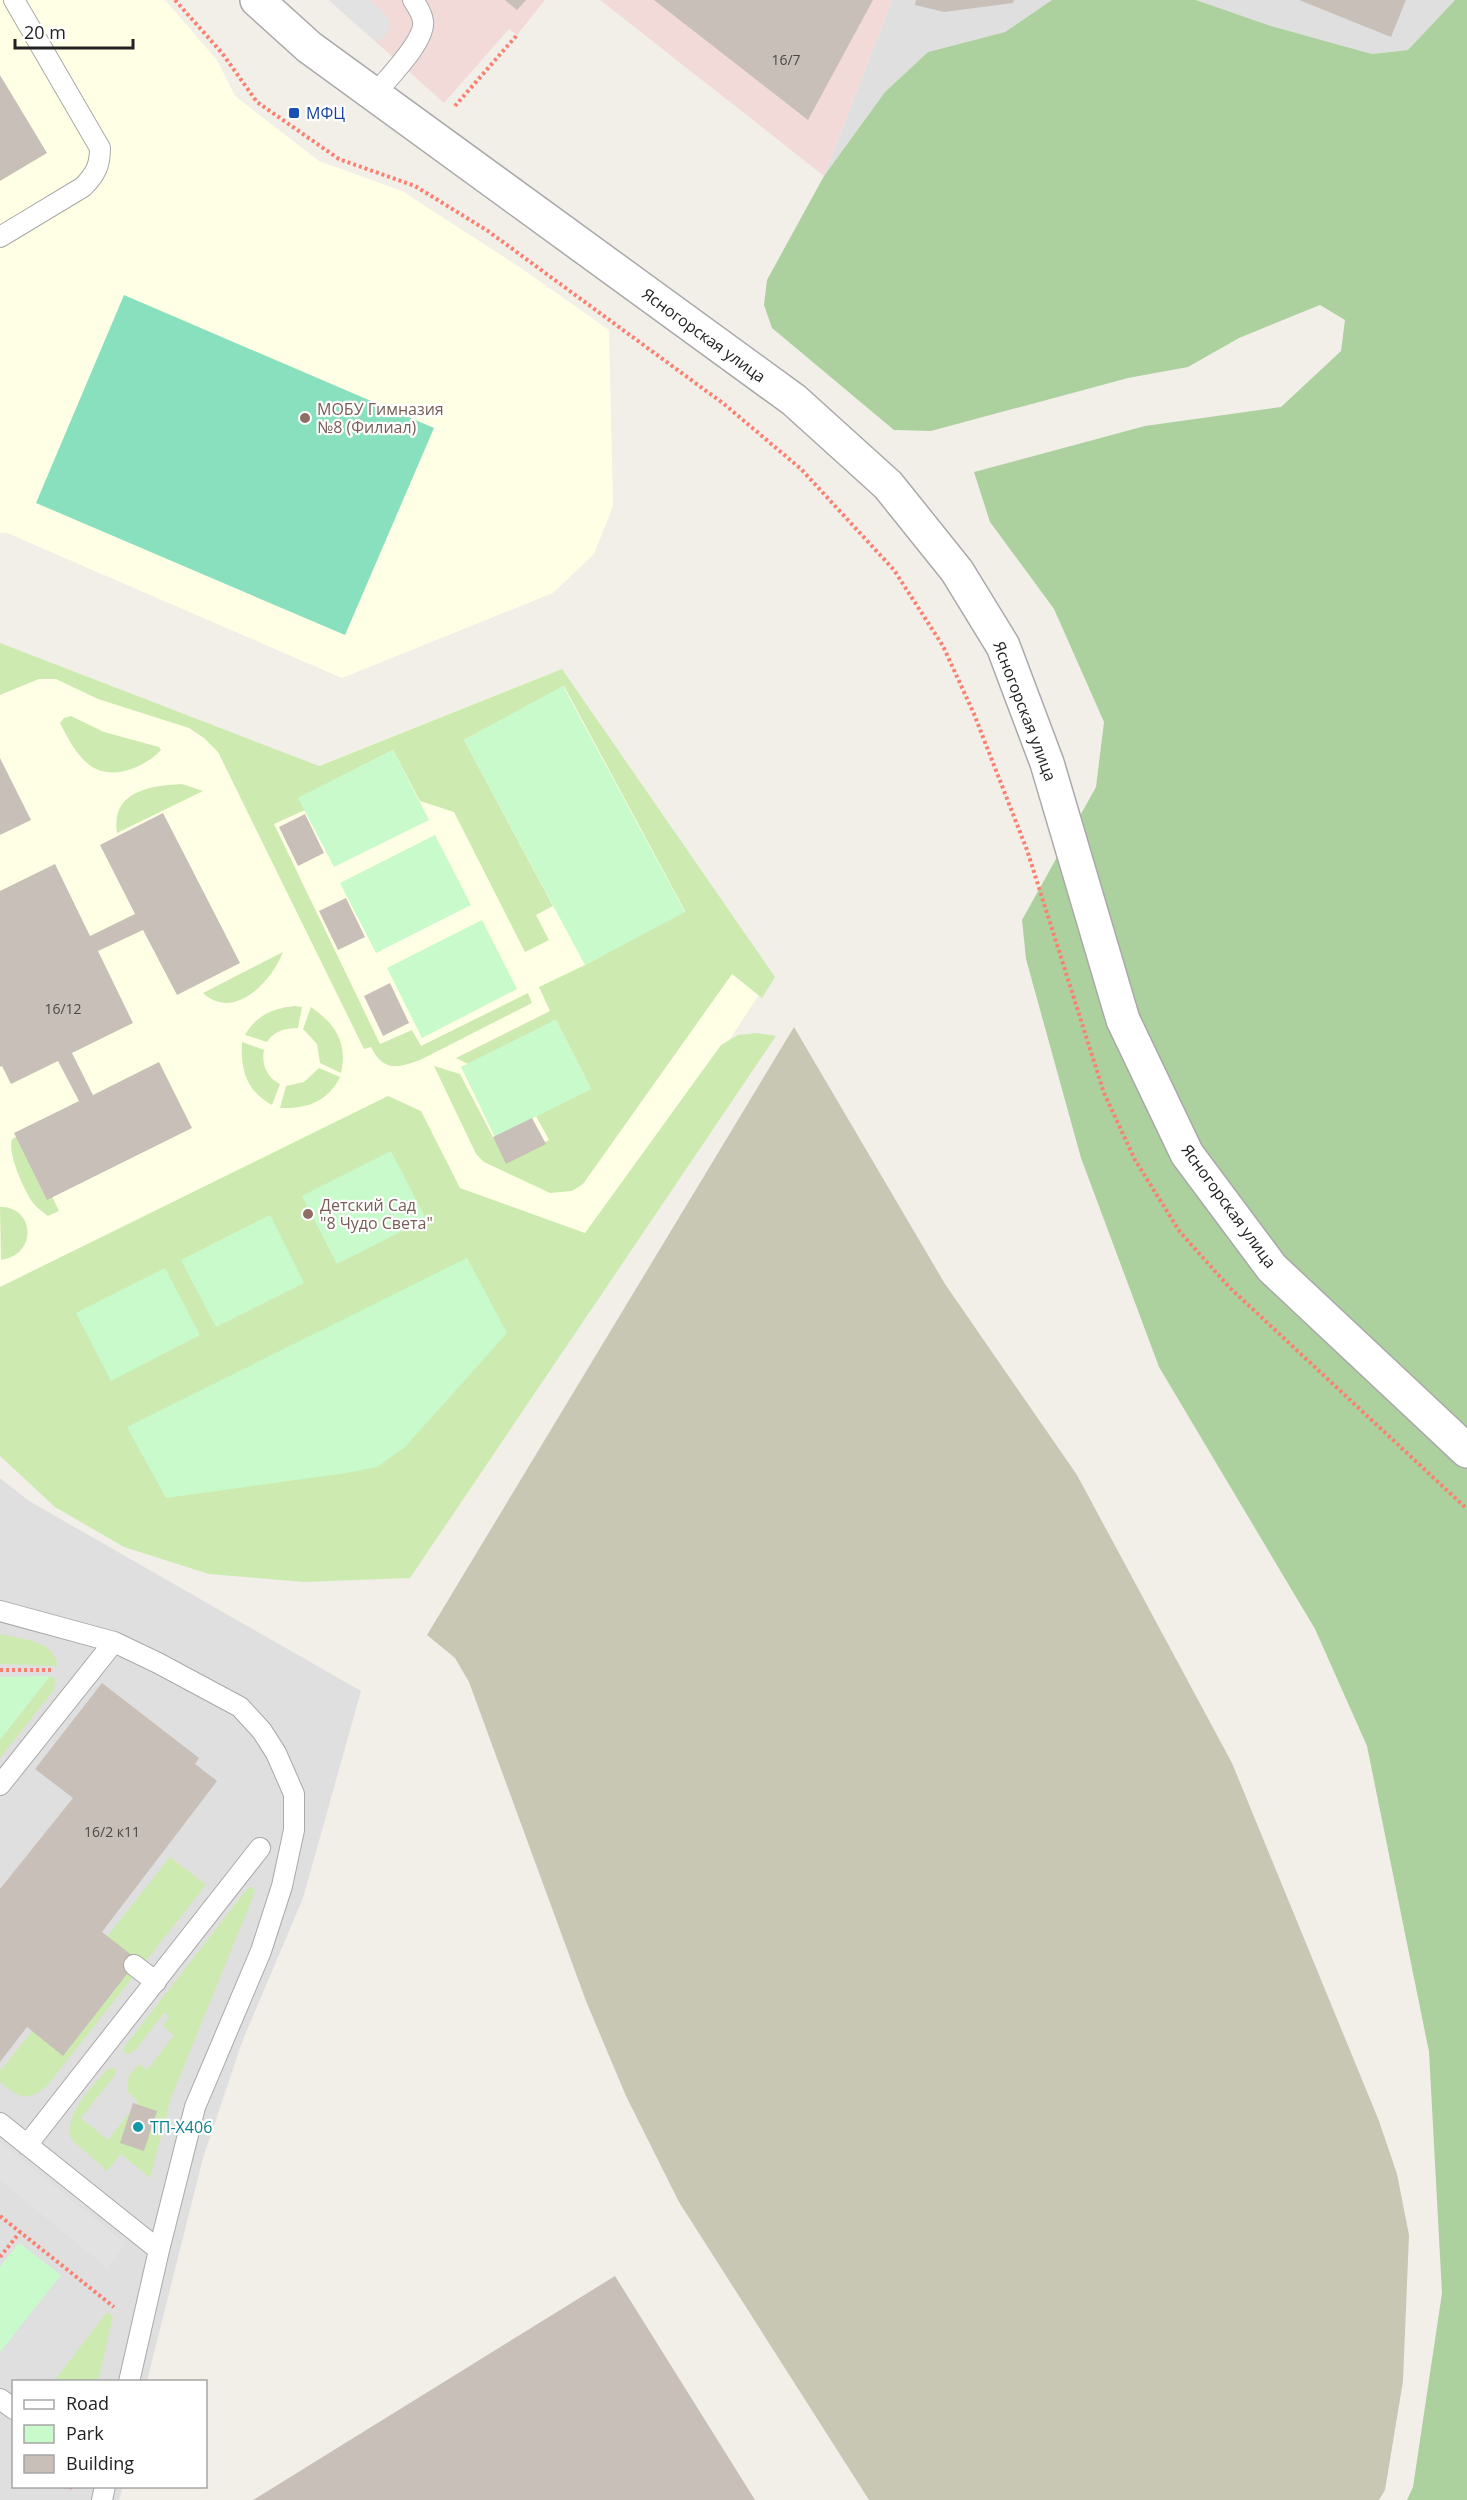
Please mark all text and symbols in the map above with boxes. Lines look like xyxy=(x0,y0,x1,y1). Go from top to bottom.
scale bar xyxy=(15,12,134,50)
text: 20 m xyxy=(24,20,66,44)
house number: 16/7 xyxy=(771,50,801,69)
place label: МФЦ xyxy=(306,102,345,124)
marker: МФЦ xyxy=(287,106,301,120)
street label: Ясногорская улица xyxy=(638,283,770,387)
place label: МОБУ Гимназия №8 (Филиал) xyxy=(317,398,444,438)
marker: МОБУ Гимназия №8 (Филиал) xyxy=(298,411,312,425)
street label: Ясногорская улица xyxy=(988,638,1062,784)
house number: 16/12 xyxy=(44,999,82,1018)
street label: Ясногорская улица xyxy=(1177,1140,1281,1272)
place label: Детский Сад "8 Чудо Света" xyxy=(320,1194,433,1234)
marker: Детский Сад "8 Чудо Света" xyxy=(301,1207,315,1221)
house number: 16/2 к11 xyxy=(84,1822,140,1841)
place label: ТП-Х406 xyxy=(150,2116,212,2138)
marker: ТП-Х406 xyxy=(131,2120,145,2134)
legend xyxy=(12,2380,207,2488)
text: Road xyxy=(66,2391,109,2415)
text: Park xyxy=(66,2421,104,2445)
text: Building xyxy=(66,2451,134,2475)

